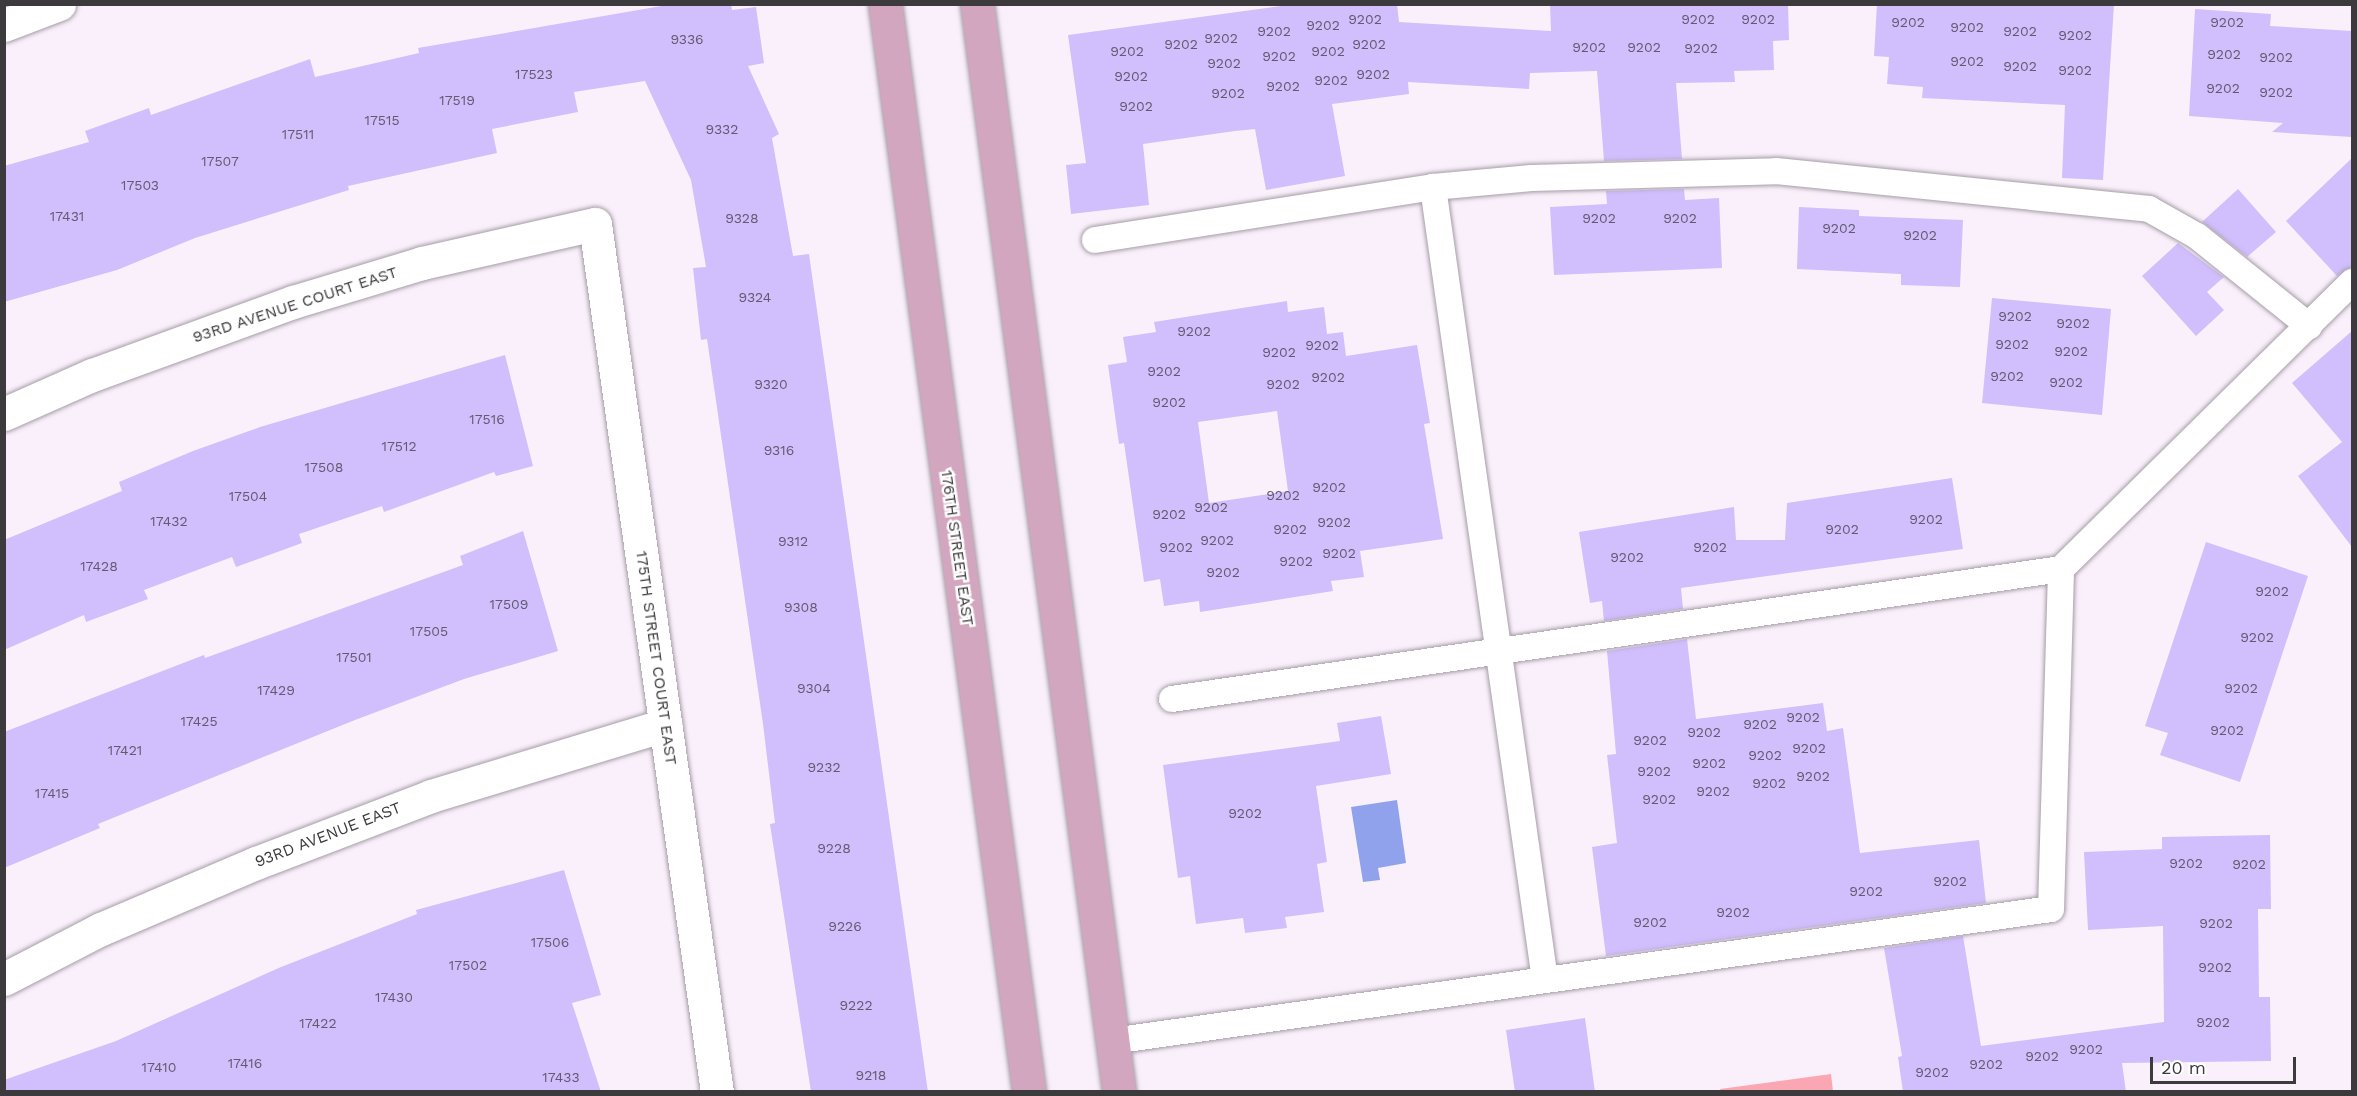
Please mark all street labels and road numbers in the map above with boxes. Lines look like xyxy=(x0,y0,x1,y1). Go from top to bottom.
street label: 93RD AVENUE COURT EAST xyxy=(190,263,400,347)
street label: 176TH STREET EAST xyxy=(937,469,977,627)
street label: 175TH STREET COURT EAST xyxy=(631,549,681,767)
street label: 93RD AVENUE EAST xyxy=(252,798,404,872)

